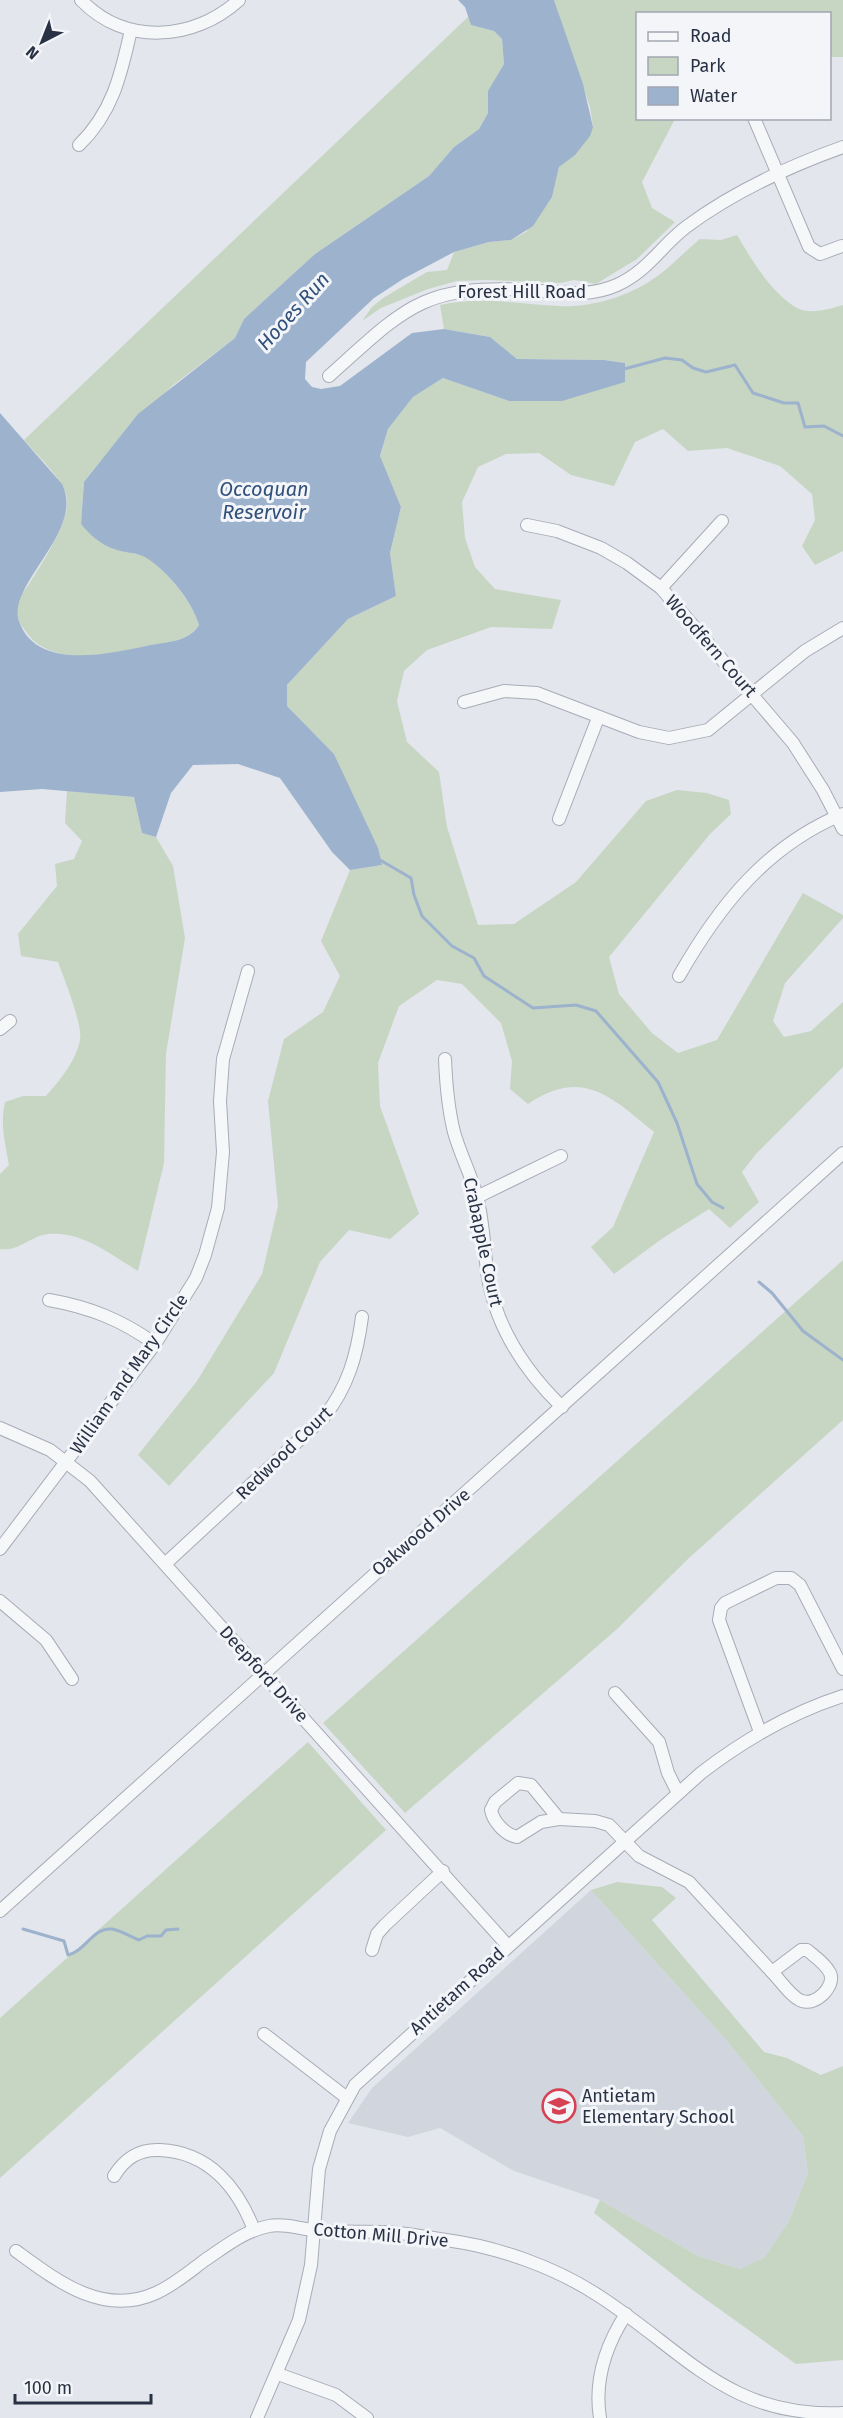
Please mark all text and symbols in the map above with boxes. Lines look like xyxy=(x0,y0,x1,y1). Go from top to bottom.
north arrow xyxy=(12,12,72,72)
legend xyxy=(636,12,831,120)
text: Road xyxy=(690,25,732,47)
text: N xyxy=(22,42,43,63)
text: Park xyxy=(690,55,726,77)
text: Water xyxy=(690,85,737,107)
water label: Hooes Run xyxy=(252,267,334,355)
street label: Forest Hill Road xyxy=(458,281,586,303)
water label: Occoquan Reservoir xyxy=(219,477,309,524)
street label: Woodfern Court xyxy=(661,590,762,702)
street label: Crabapple Court xyxy=(459,1175,508,1309)
street label: William and Mary Circle xyxy=(65,1289,193,1459)
street label: Redwood Court xyxy=(231,1401,337,1504)
street label: Oakwood Drive xyxy=(367,1483,475,1581)
street label: Deepford Drive xyxy=(215,1621,313,1727)
street label: Antietam Road xyxy=(405,1943,509,2039)
place label: Antietam Elementary School xyxy=(582,2085,734,2128)
school or university icon: Antietam Elementary School xyxy=(541,2088,577,2124)
street label: Cotton Mill Drive xyxy=(313,2218,449,2252)
scale bar xyxy=(15,2367,152,2405)
text: 100 m xyxy=(24,2377,72,2399)

